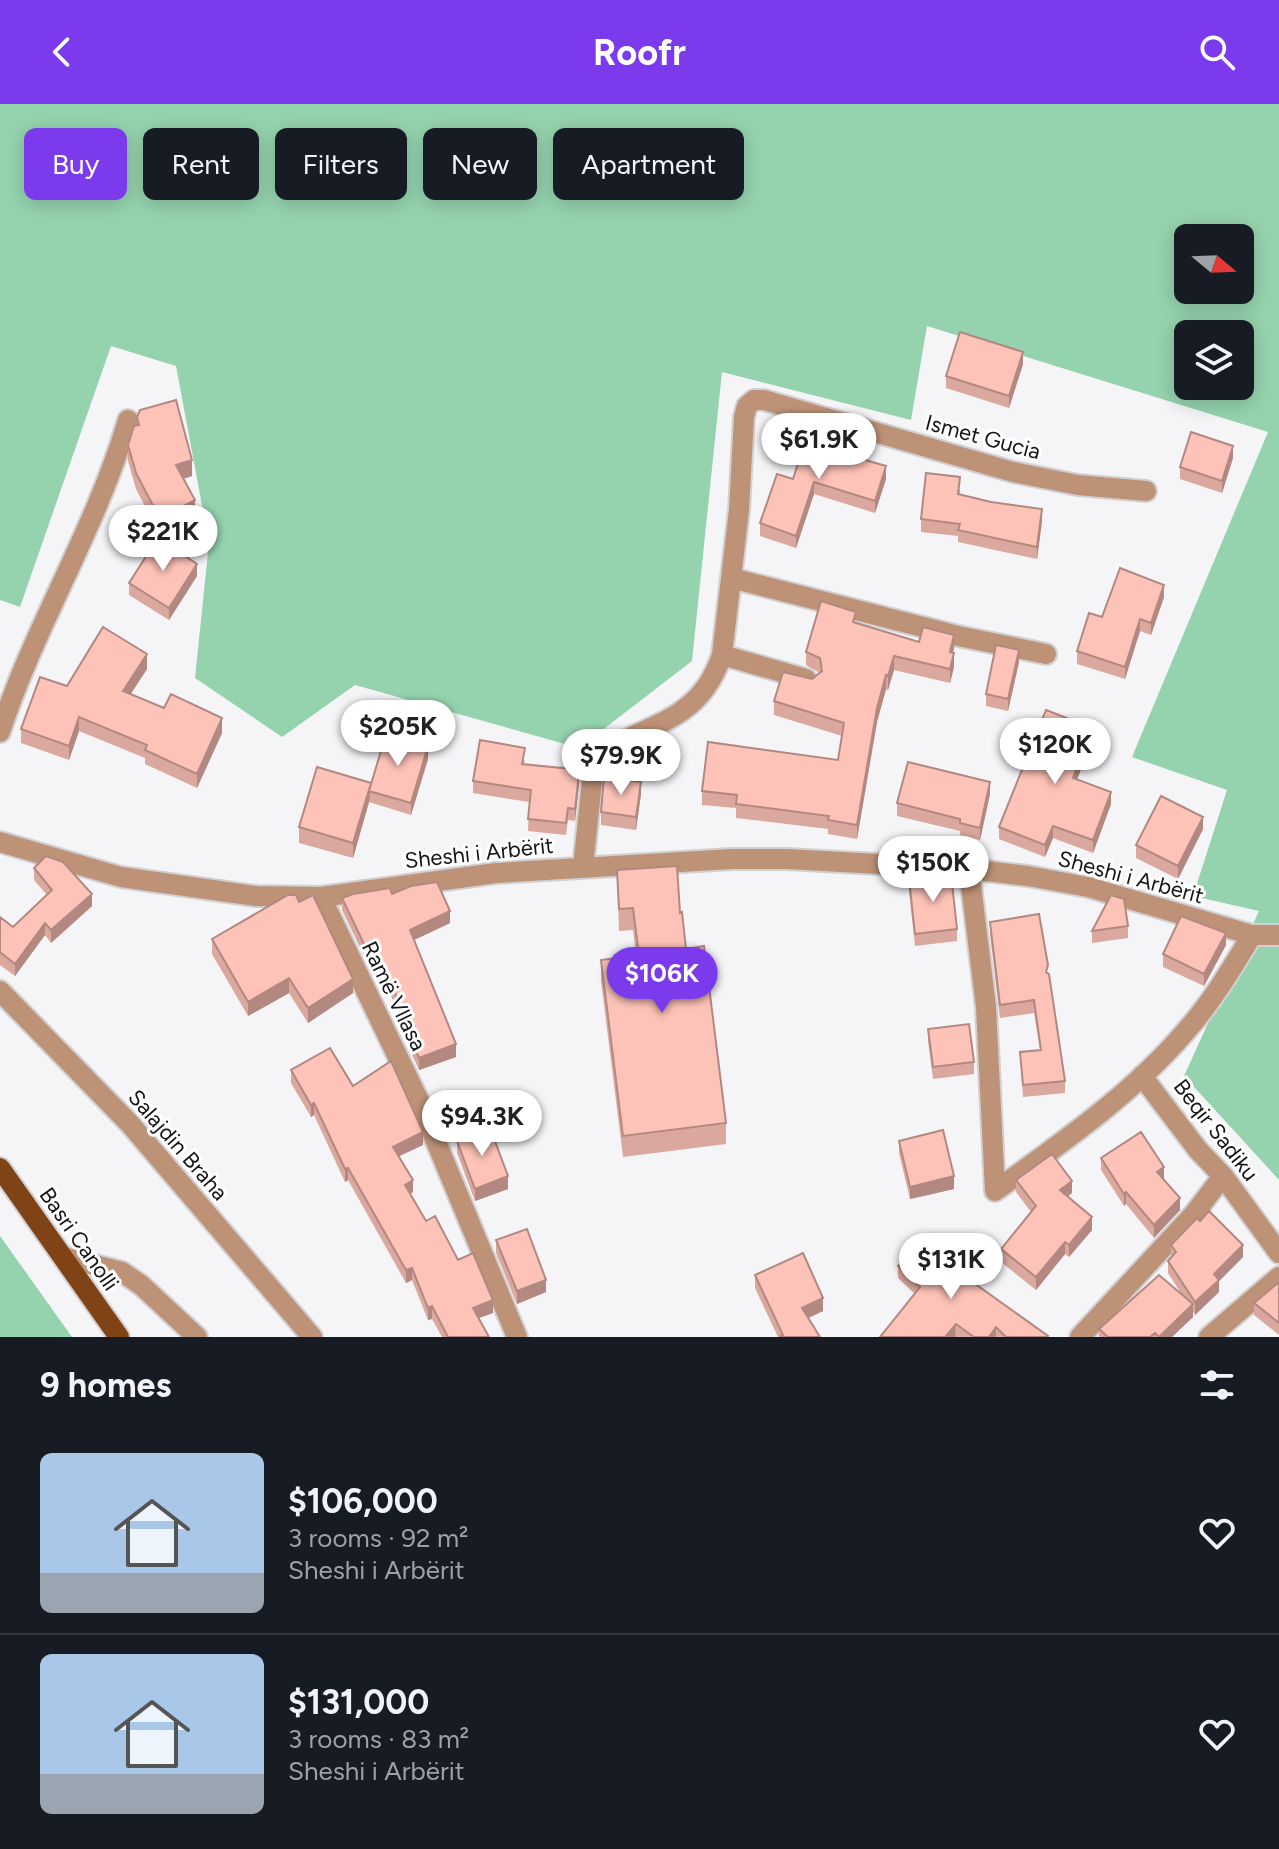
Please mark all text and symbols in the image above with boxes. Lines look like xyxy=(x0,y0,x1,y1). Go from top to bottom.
icon: back xyxy=(40,30,84,74)
icon: search xyxy=(1195,30,1239,74)
text: Roofr xyxy=(593,31,686,74)
chip: Buy xyxy=(24,128,127,200)
chip: Rent xyxy=(143,128,259,200)
chip: Filters xyxy=(275,128,407,200)
chip: New xyxy=(423,128,537,200)
chip: Apartment xyxy=(553,128,744,200)
north arrow xyxy=(1174,224,1254,304)
map controls xyxy=(1174,224,1254,400)
button: layers xyxy=(1174,320,1254,400)
street label: Ismet Gucia xyxy=(923,409,1043,465)
pin: $61.9K xyxy=(754,413,884,481)
text: $61.9K xyxy=(779,423,859,455)
pin: $221K xyxy=(107,505,219,573)
text: $221K xyxy=(127,515,199,547)
pin: $205K xyxy=(342,700,454,768)
text: $205K xyxy=(359,710,437,742)
pin: $120K xyxy=(999,718,1111,786)
text: $120K xyxy=(1018,728,1092,760)
pin: $79.9K xyxy=(556,729,686,797)
text: $79.9K xyxy=(580,739,662,771)
street label: Sheshi i Arbërit xyxy=(403,832,555,874)
pin: $150K xyxy=(877,836,989,904)
street label: Sheshi i Arbërit xyxy=(1055,845,1207,909)
text: $150K xyxy=(896,846,970,878)
street label: Ramë Vllasa xyxy=(356,937,432,1055)
pin: $106K xyxy=(606,947,718,1015)
text: $106K xyxy=(625,957,699,989)
street label: Beqir Sadiku xyxy=(1168,1074,1264,1186)
street label: Salajdin Braha xyxy=(123,1084,233,1206)
pin: $94.3K xyxy=(417,1090,547,1158)
text: $94.3K xyxy=(440,1100,524,1132)
street label: Basri Canolli xyxy=(34,1182,124,1296)
pin: $131K xyxy=(895,1233,1007,1301)
text: $131K xyxy=(917,1243,985,1275)
icon: filters xyxy=(1195,1363,1239,1407)
text: 9 homes xyxy=(40,1365,171,1406)
text: $106,000 xyxy=(288,1481,438,1522)
icon: home xyxy=(104,1485,200,1581)
icon: heart xyxy=(1195,1511,1239,1555)
text: 3 rooms · 92 m² xyxy=(288,1522,468,1554)
text: Sheshi i Arbërit xyxy=(288,1554,465,1586)
text: $131,000 xyxy=(288,1682,429,1723)
icon: home xyxy=(104,1686,200,1782)
icon: heart xyxy=(1195,1712,1239,1756)
text: 3 rooms · 83 m² xyxy=(288,1723,469,1755)
text: Sheshi i Arbërit xyxy=(288,1755,465,1787)

